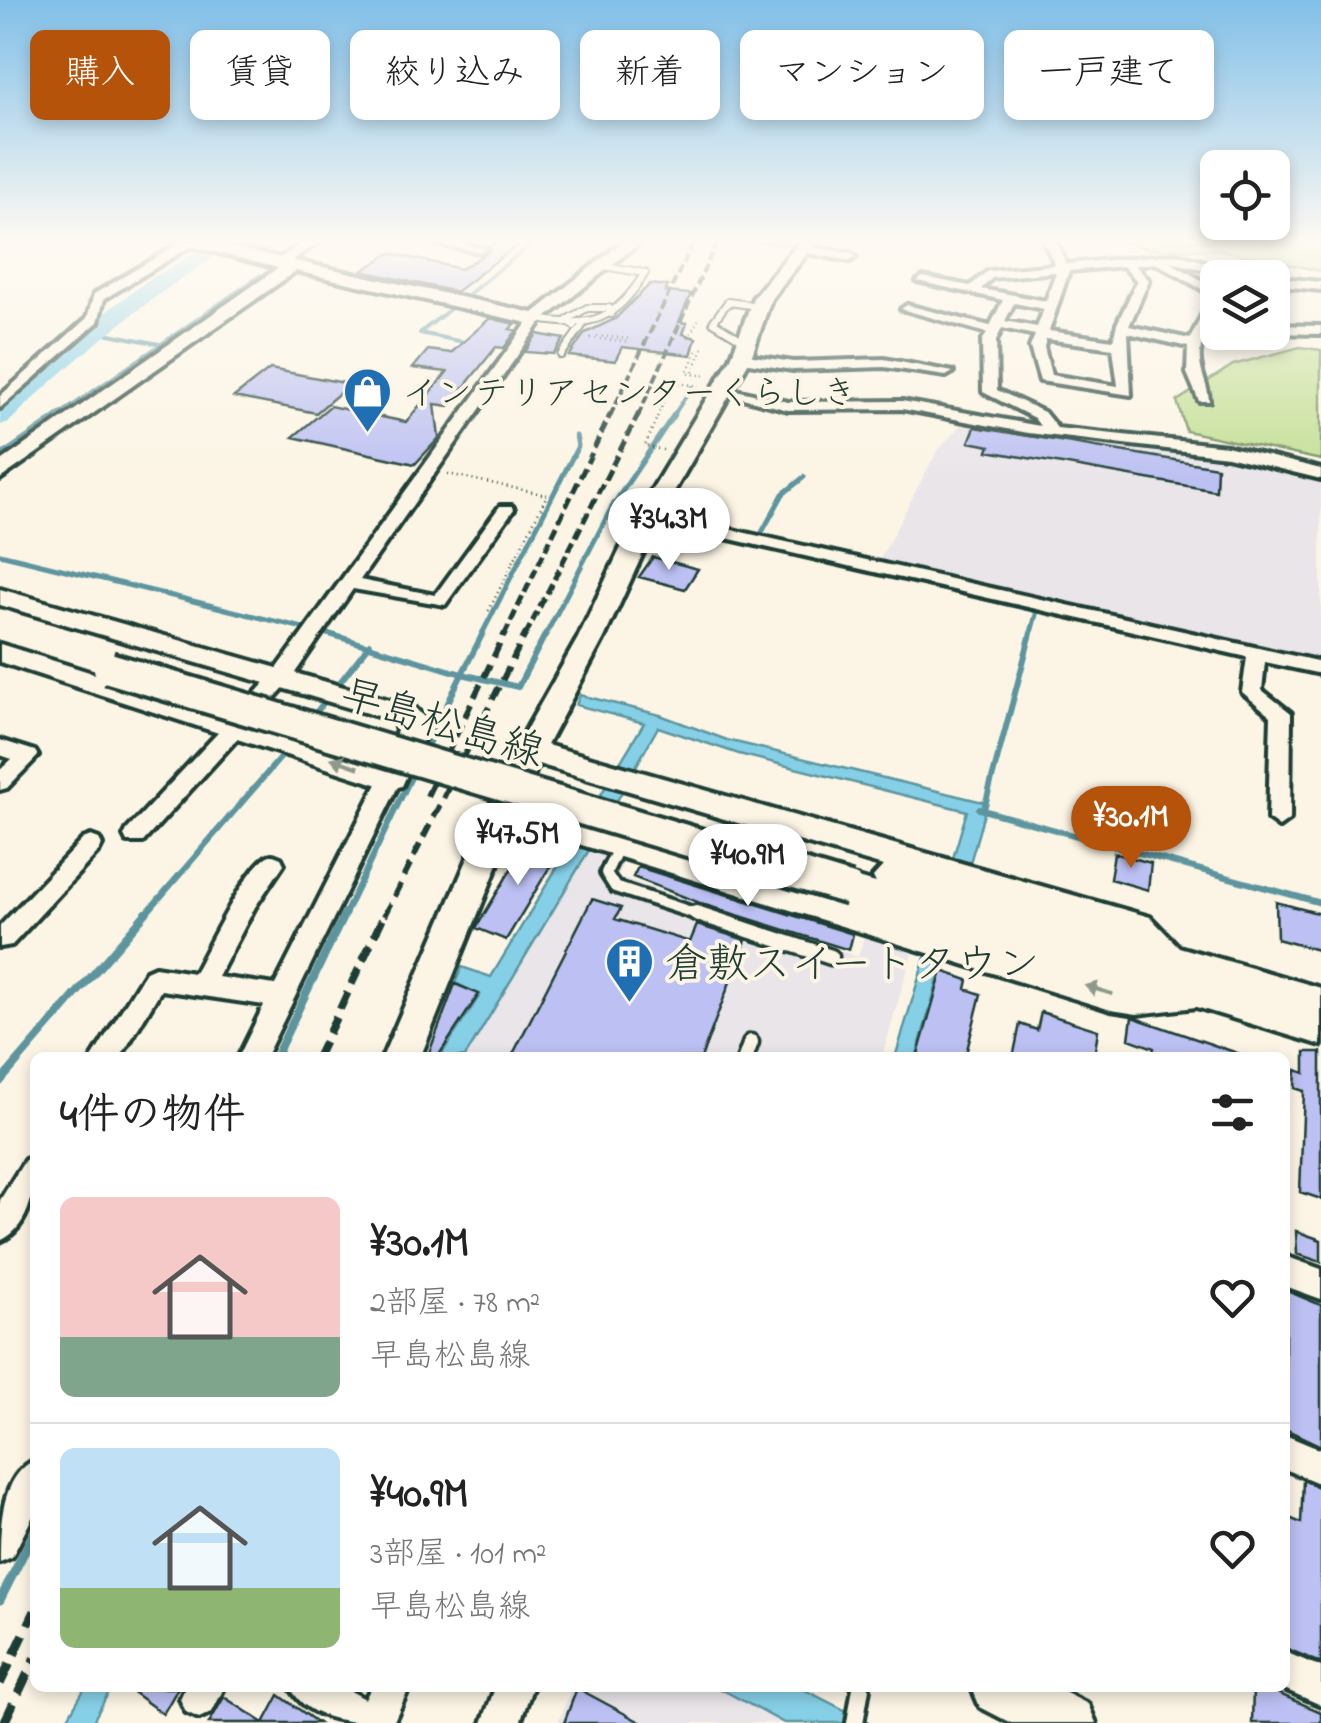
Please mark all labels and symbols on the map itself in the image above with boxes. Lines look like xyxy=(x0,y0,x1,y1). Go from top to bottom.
shop icon: インテリアセンターくらしき xyxy=(341,366,393,434)
place label: インテリアセンターくらしき xyxy=(402,370,857,421)
pin: ¥34.3M xyxy=(588,488,750,573)
street label: 早島松島線 xyxy=(332,665,551,785)
one-way arrow xyxy=(330,755,360,770)
pin: ¥30.1M xyxy=(1050,786,1212,871)
pin: ¥47.5M xyxy=(437,803,599,888)
pin: ¥40.9M xyxy=(667,824,829,909)
building icon: 倉敷スイートタウン xyxy=(604,936,656,1004)
place label: 倉敷スイートタウン xyxy=(665,936,1040,997)
one-way arrow xyxy=(1083,982,1113,997)

